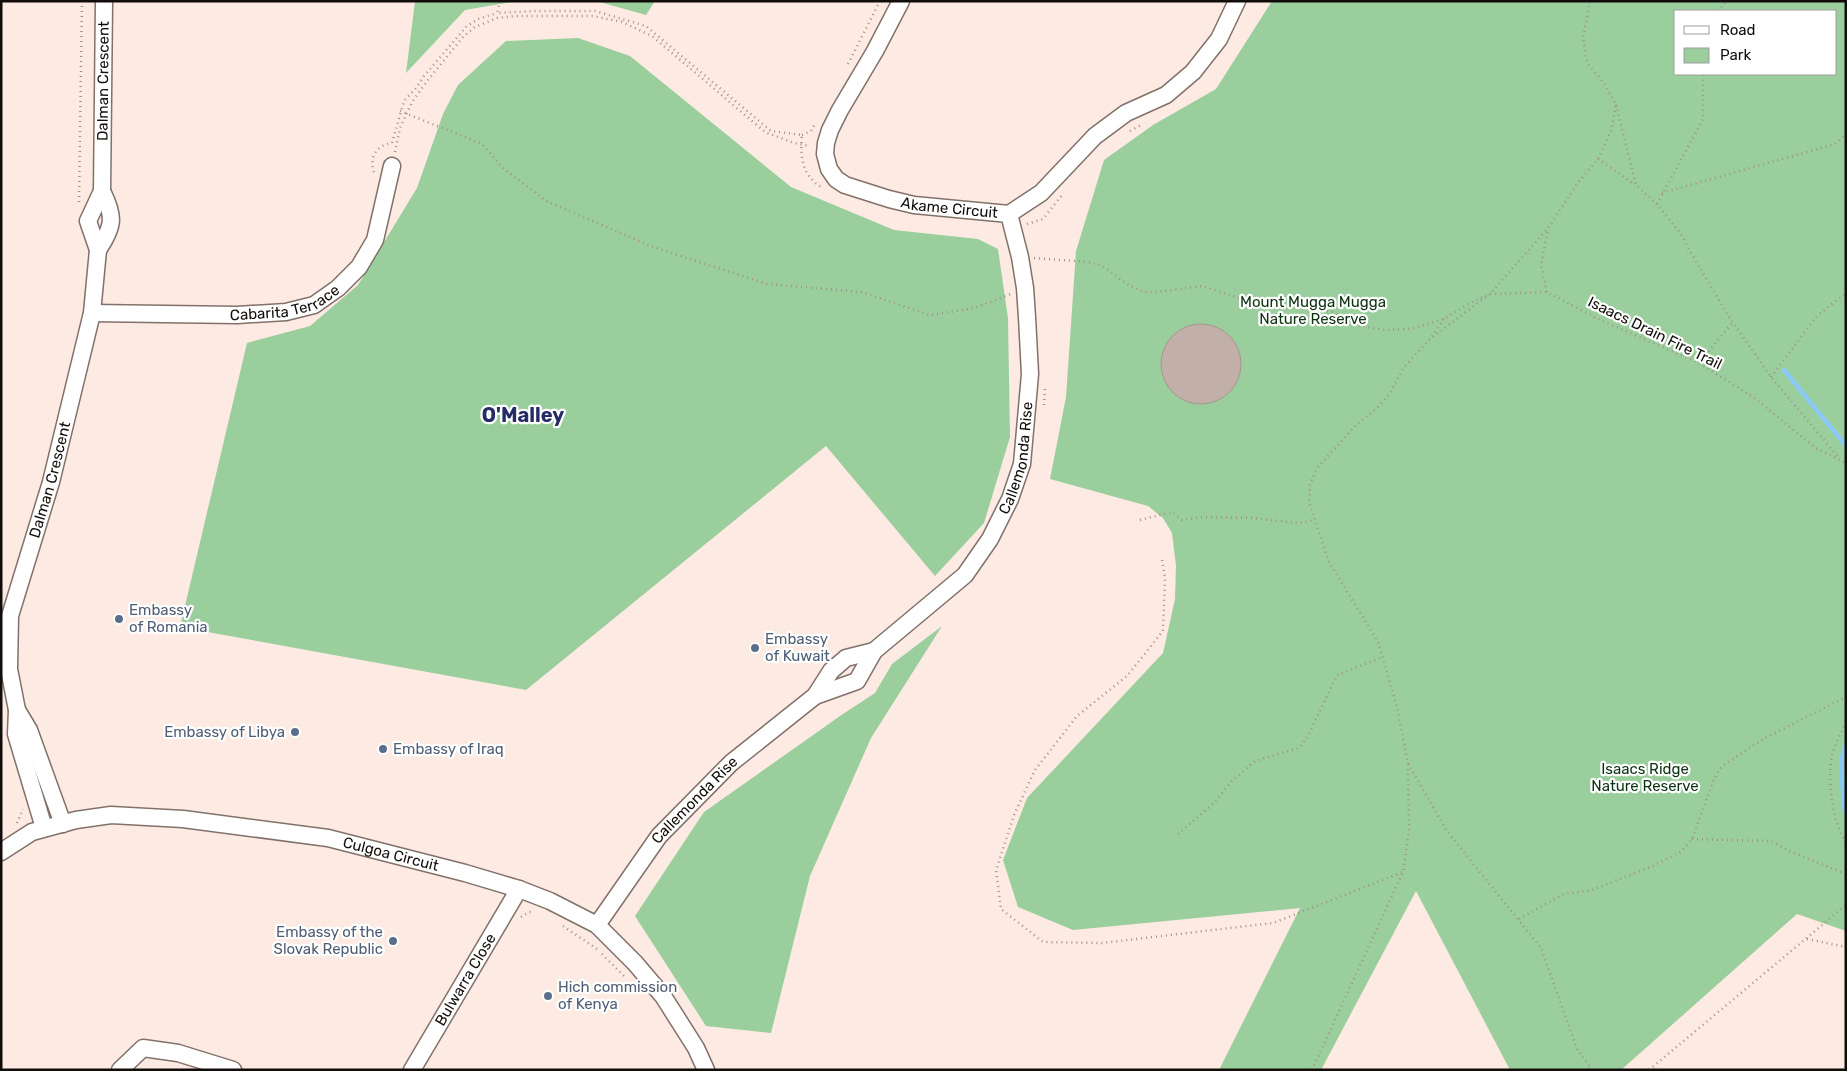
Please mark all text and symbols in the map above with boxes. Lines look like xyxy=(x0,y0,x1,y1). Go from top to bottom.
legend xyxy=(1674,10,1837,75)
street label: Dalman Crescent xyxy=(94,21,113,141)
text: Road xyxy=(1720,21,1756,39)
text: Park xyxy=(1720,46,1751,64)
street label: Akame Circuit xyxy=(899,193,999,222)
street label: Cabarita Terrace xyxy=(230,281,343,324)
park label: Mount Mugga Mugga Nature Reserve xyxy=(1240,293,1386,328)
street label: Isaacs Drain Fire Trail xyxy=(1585,293,1725,373)
street label: Callemonda Rise xyxy=(995,401,1037,517)
district label: O'Malley xyxy=(482,403,564,427)
street label: Dalman Crescent xyxy=(25,420,74,540)
place label: Embassy of Romania xyxy=(129,601,208,636)
marker: Embassy of Romania xyxy=(113,613,125,625)
place label: Embassy of Kuwait xyxy=(765,630,830,665)
marker: Embassy of Kuwait xyxy=(749,642,761,654)
place label: Embassy of Libya xyxy=(164,723,285,741)
marker: Embassy of Libya xyxy=(289,726,301,738)
place label: Embassy of Iraq xyxy=(393,740,504,758)
marker: Embassy of Iraq xyxy=(377,743,389,755)
street label: Callemonda Rise xyxy=(647,752,741,847)
park label: Isaacs Ridge Nature Reserve xyxy=(1591,760,1699,795)
street label: Culgoa Circuit xyxy=(341,833,441,875)
place label: Embassy of the Slovak Republic xyxy=(274,923,383,958)
street label: Bulwarra Close xyxy=(431,930,500,1029)
marker: Embassy of the Slovak Republic xyxy=(387,935,399,947)
place label: Hich commission of Kenya xyxy=(558,978,677,1013)
marker: Hich commission of Kenya xyxy=(542,990,554,1002)

